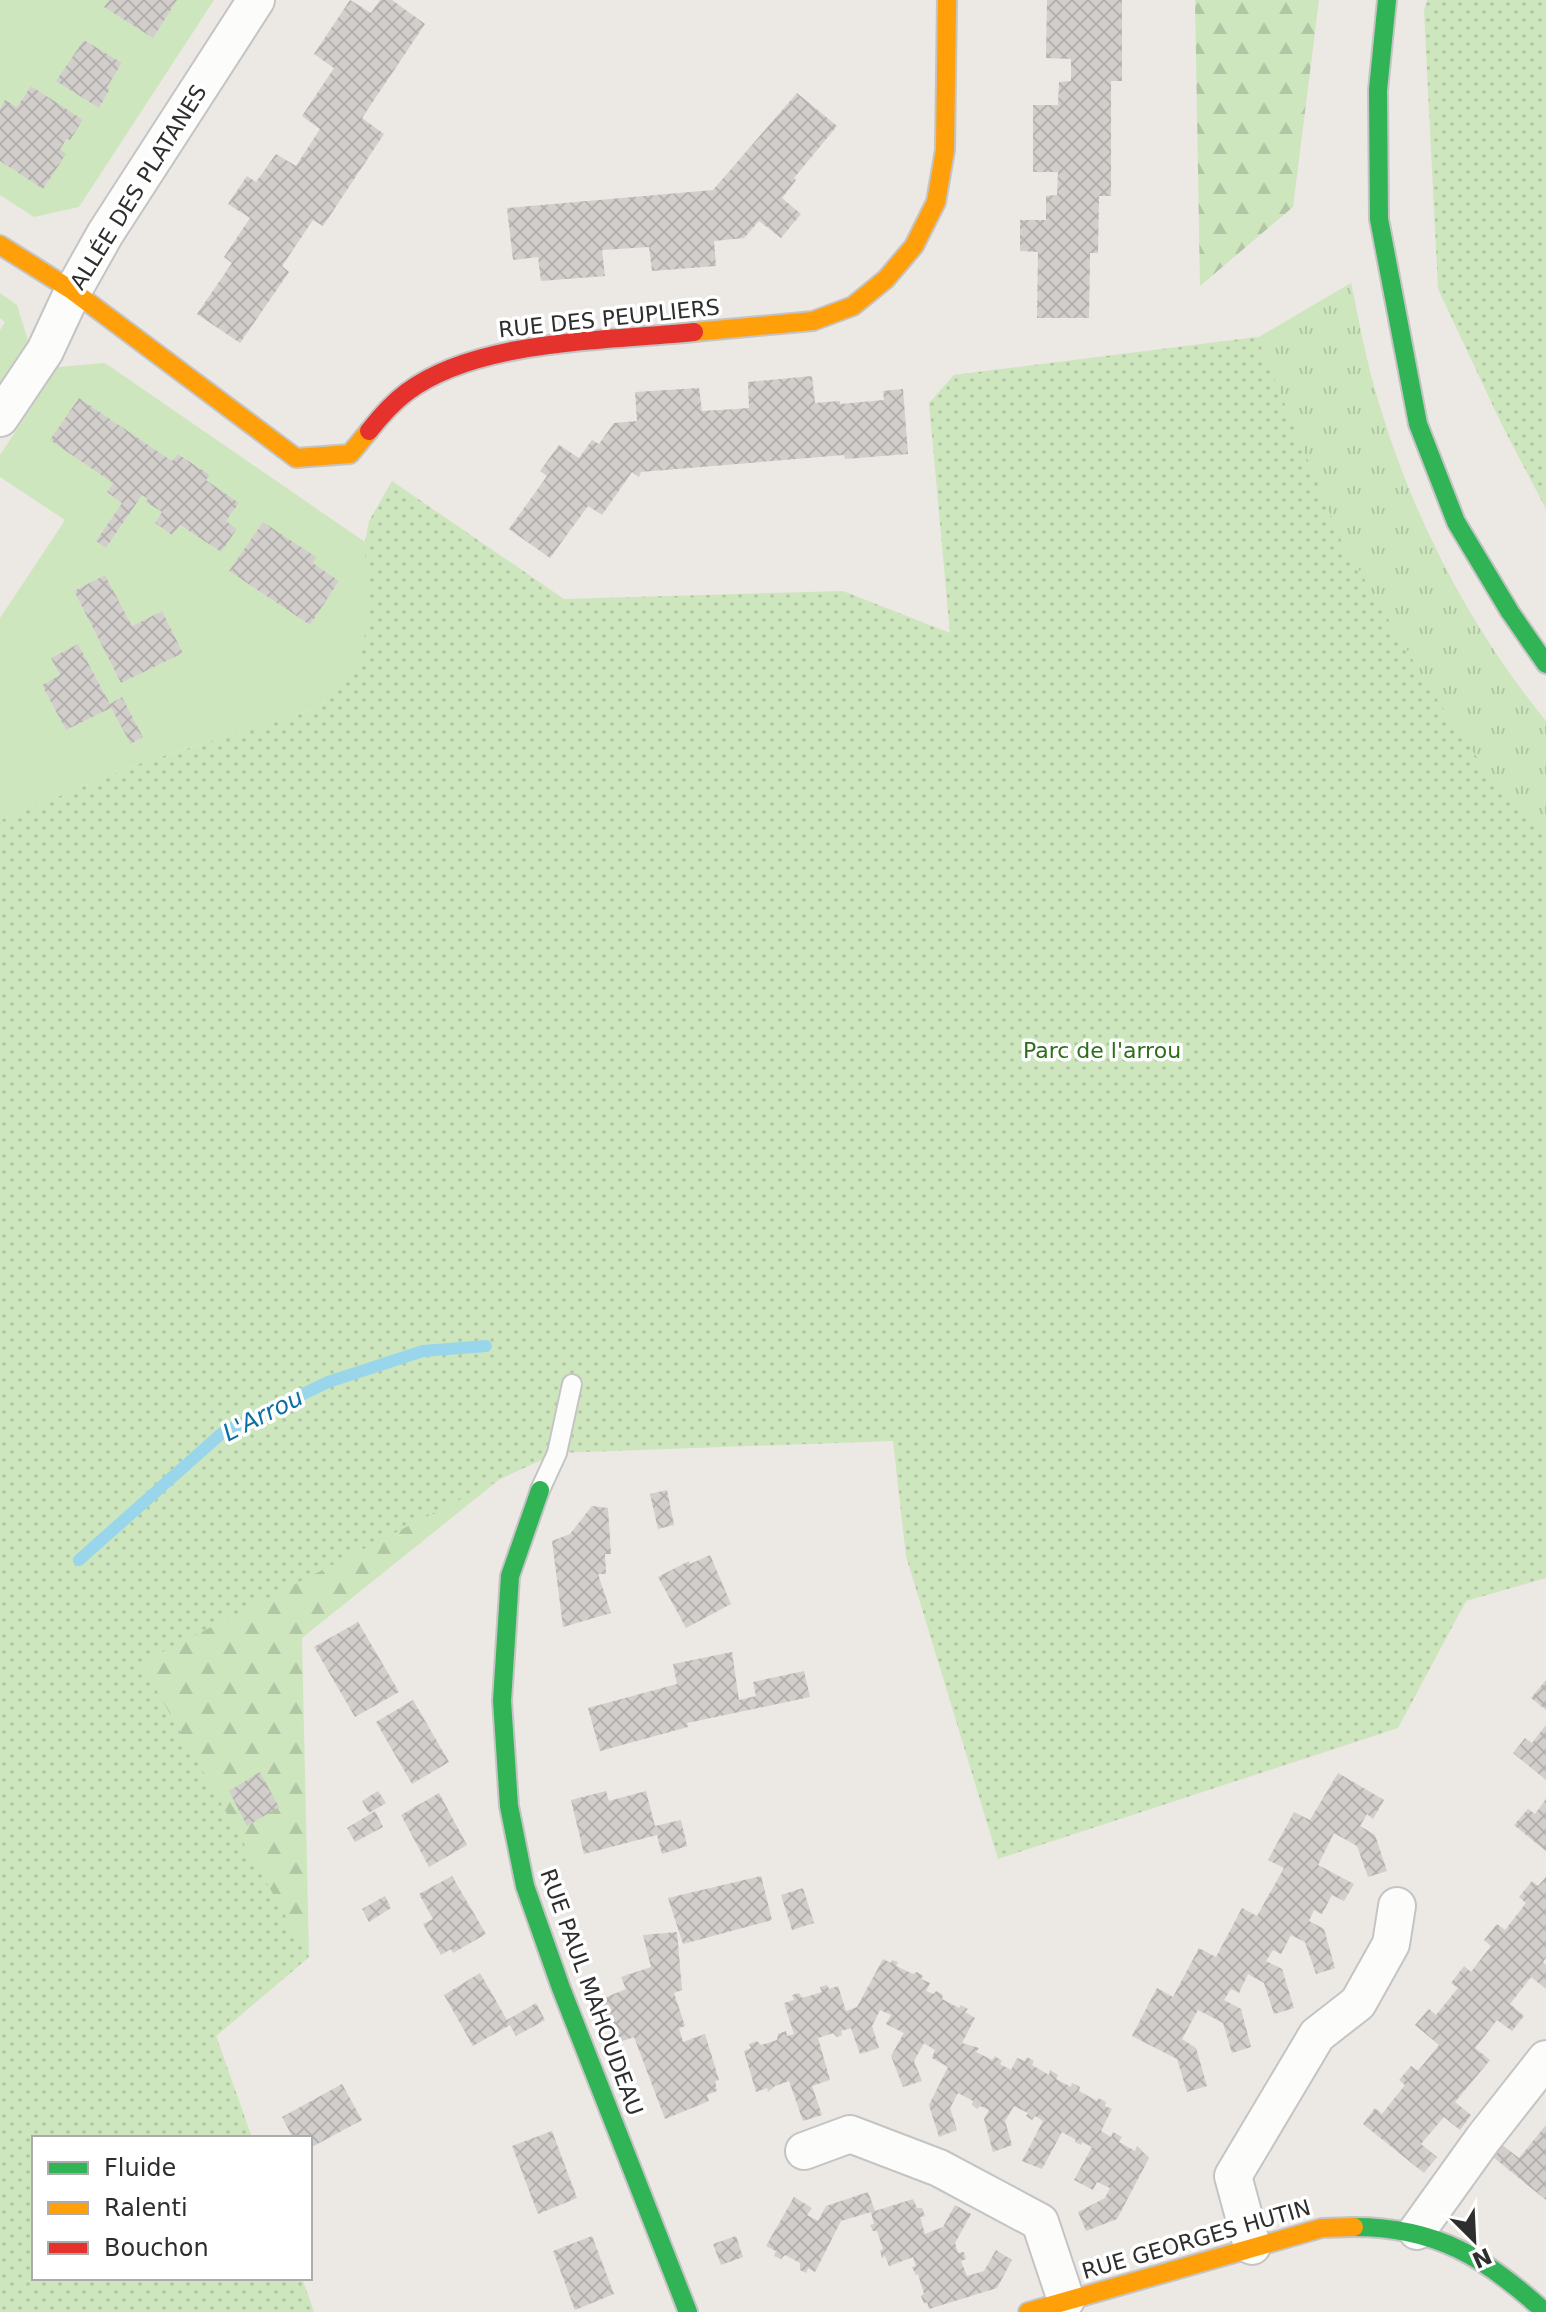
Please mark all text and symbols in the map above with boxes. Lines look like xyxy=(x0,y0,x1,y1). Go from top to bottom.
street label: ALLÉE DES PLATANES xyxy=(65,80,212,294)
street label: RUE DES PEUPLIERS xyxy=(497,294,721,343)
park label: Parc de l'arrou xyxy=(1023,1038,1181,1063)
water label: L'Arrou xyxy=(218,1383,308,1447)
street label: RUE PAUL MAHOUDEAU xyxy=(535,1865,648,2119)
legend xyxy=(32,2136,312,2280)
text: Fluide xyxy=(104,2154,176,2182)
text: Ralenti xyxy=(104,2194,188,2222)
street label: RUE GEORGES HUTIN xyxy=(1079,2195,1313,2284)
north arrow xyxy=(1434,2200,1514,2280)
text: Bouchon xyxy=(104,2234,209,2262)
text: N xyxy=(1468,2243,1495,2273)

